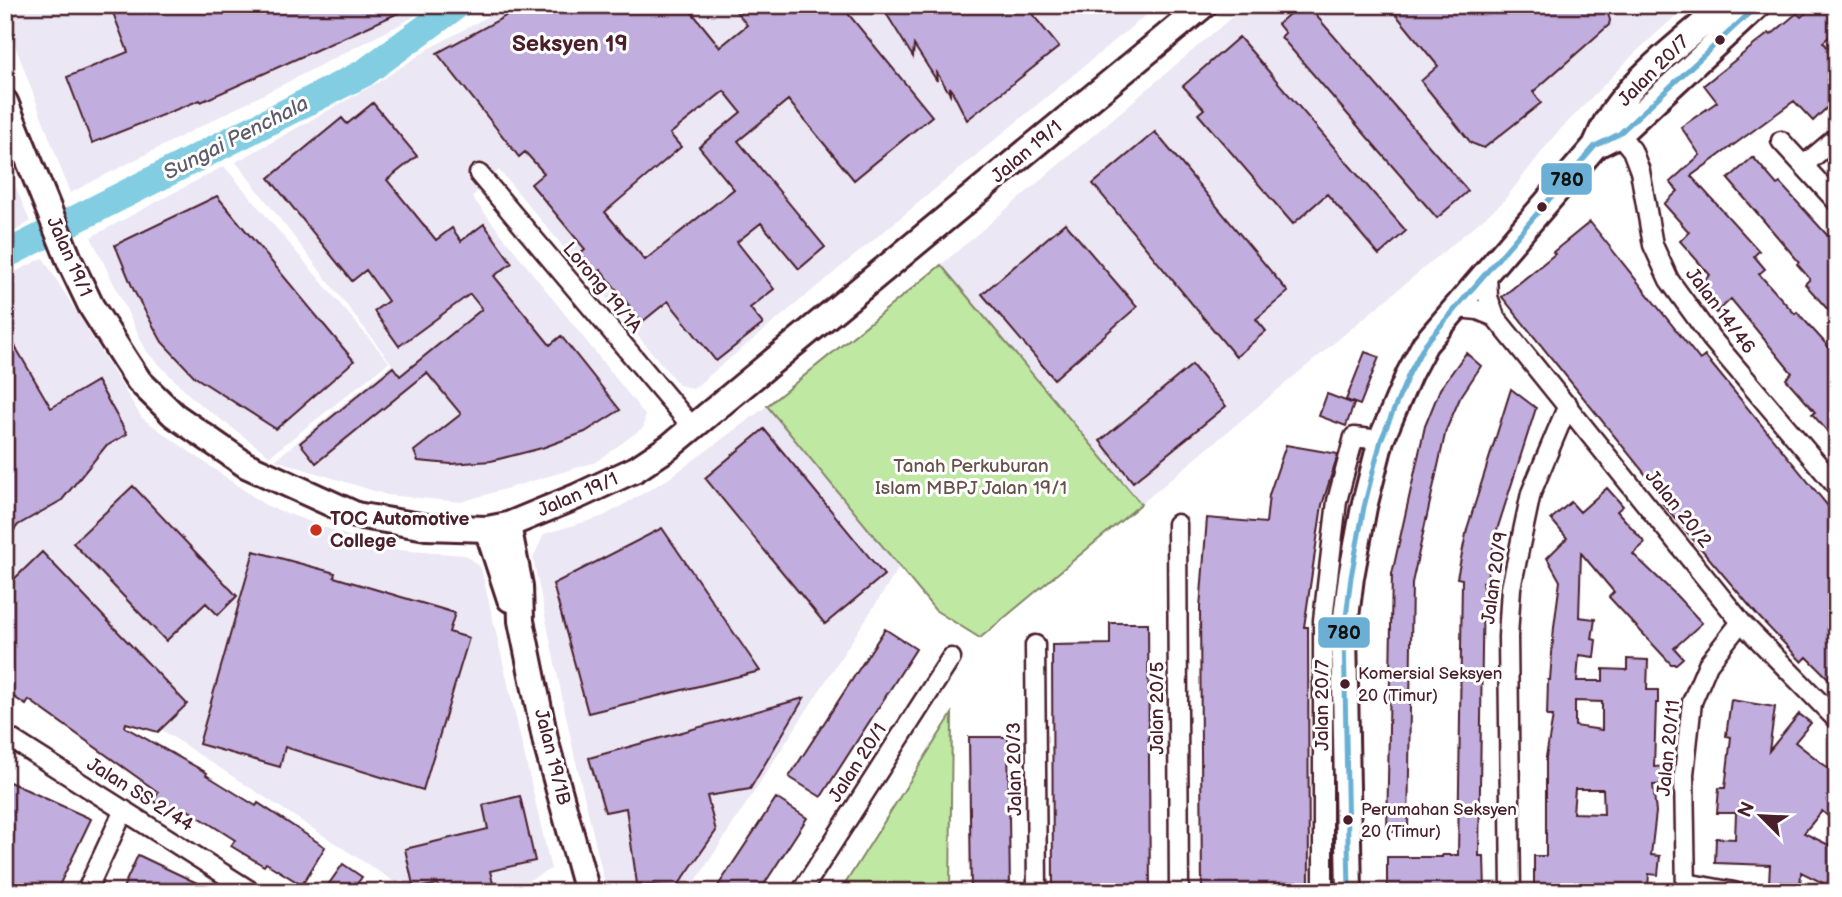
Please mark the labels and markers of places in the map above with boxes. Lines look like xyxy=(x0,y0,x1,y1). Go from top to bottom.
unlabelled marker xyxy=(1713,33,1727,47)
unlabelled marker xyxy=(1535,200,1549,214)
place label: TOC Automotive College xyxy=(330,508,469,553)
marker: TOC Automotive College xyxy=(308,522,324,538)
place label: Komersial Seksyen 20 (Timur) xyxy=(1358,664,1502,706)
marker: Komersial Seksyen 20 (Timur) xyxy=(1338,677,1352,691)
place label: Perumahan Seksyen 20 (Timur) xyxy=(1361,800,1517,842)
marker: Perumahan Seksyen 20 (Timur) xyxy=(1341,813,1355,827)

